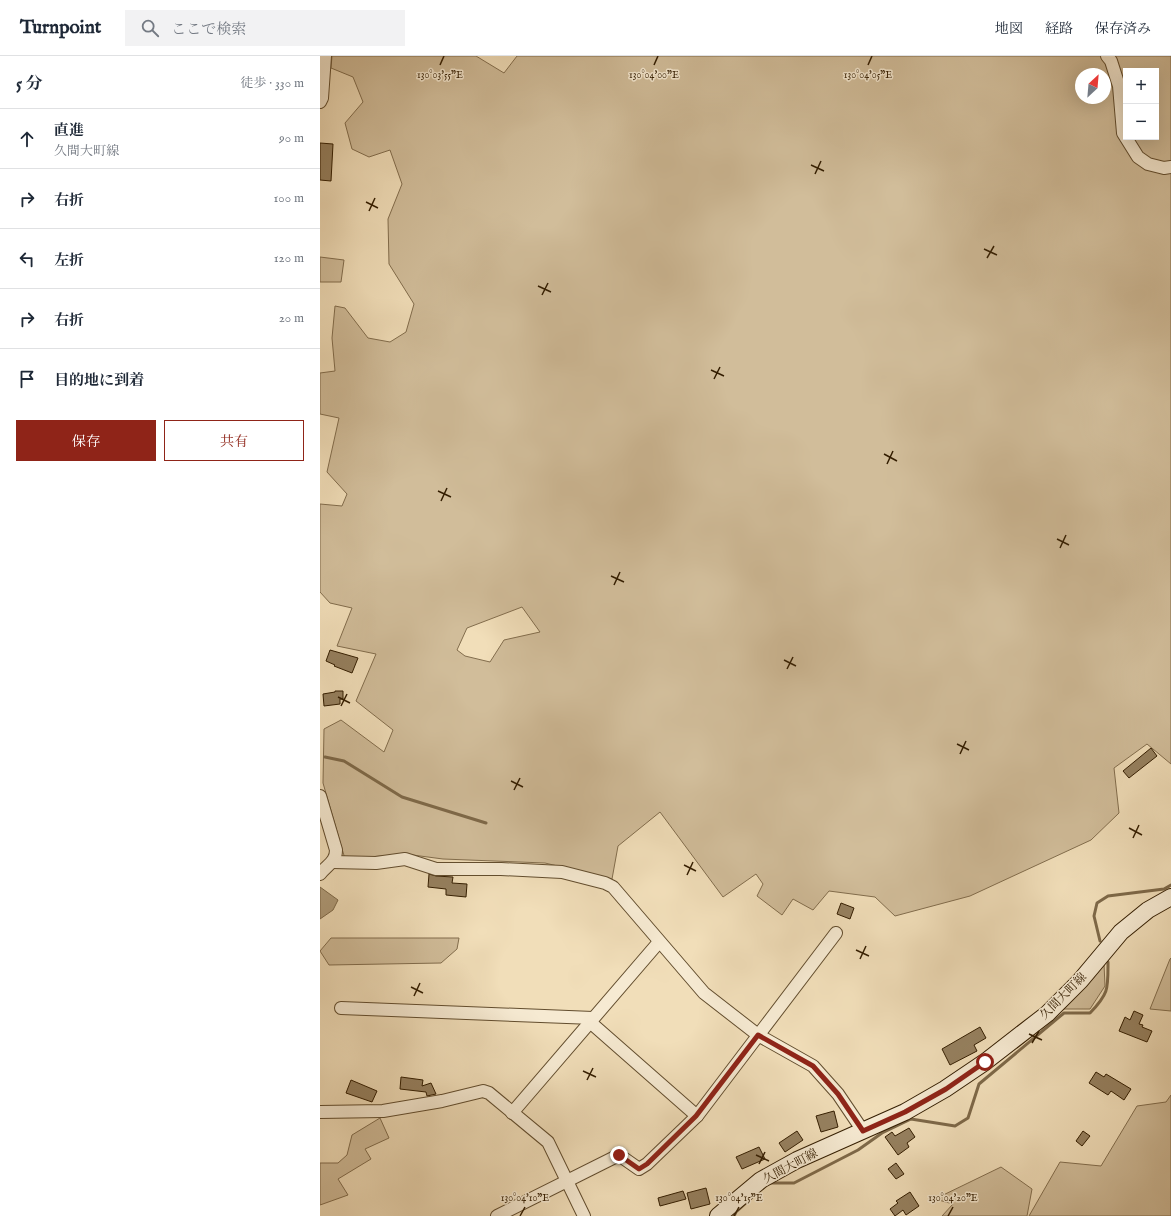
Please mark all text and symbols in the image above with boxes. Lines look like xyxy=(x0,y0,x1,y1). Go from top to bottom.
search box xyxy=(125,10,405,46)
text: Turnpoint xyxy=(20,16,101,40)
icon: search xyxy=(139,17,161,39)
text: ここで検索 xyxy=(171,20,246,39)
text: 地図 xyxy=(995,20,1023,38)
text: 経路 xyxy=(1045,20,1073,38)
text: 保存済み xyxy=(1095,20,1151,38)
north arrow xyxy=(1075,68,1111,104)
map controls xyxy=(1123,68,1159,140)
button: + xyxy=(1123,68,1159,104)
text: 130°03'55"E xyxy=(417,69,463,82)
text: 130°04'00"E xyxy=(629,69,679,82)
text: 130°04'05"E xyxy=(844,69,892,82)
text: 5 分 xyxy=(16,74,43,95)
text: 徒歩 · 330 m xyxy=(240,75,304,92)
button: − xyxy=(1123,104,1159,140)
text: 直進 xyxy=(54,121,84,140)
icon: ahead xyxy=(16,128,38,150)
text: 90 m xyxy=(279,130,304,147)
text: 久間大町線 xyxy=(54,143,119,160)
icon: right xyxy=(16,188,38,210)
text: 100 m xyxy=(274,190,304,207)
text: 右折 xyxy=(54,191,84,210)
icon: left xyxy=(16,248,38,270)
text: 120 m xyxy=(274,250,304,267)
text: 左折 xyxy=(54,251,84,270)
icon: right xyxy=(16,308,38,330)
text: 20 m xyxy=(279,310,304,327)
text: 右折 xyxy=(54,311,84,330)
icon: arrive xyxy=(16,368,38,390)
text: 目的地に到着 xyxy=(54,371,144,390)
button: 保存 xyxy=(16,420,156,461)
button: 共有 xyxy=(164,420,304,461)
street label: 久間大町線 xyxy=(1037,970,1090,1023)
route start xyxy=(976,1053,994,1071)
route end xyxy=(610,1146,628,1164)
street label: 久間大町線 xyxy=(760,1146,820,1187)
text: 130°04'10"E xyxy=(501,1192,549,1205)
text: 130°04'15"E xyxy=(715,1192,763,1205)
text: 130°04'20"E xyxy=(928,1192,978,1205)

